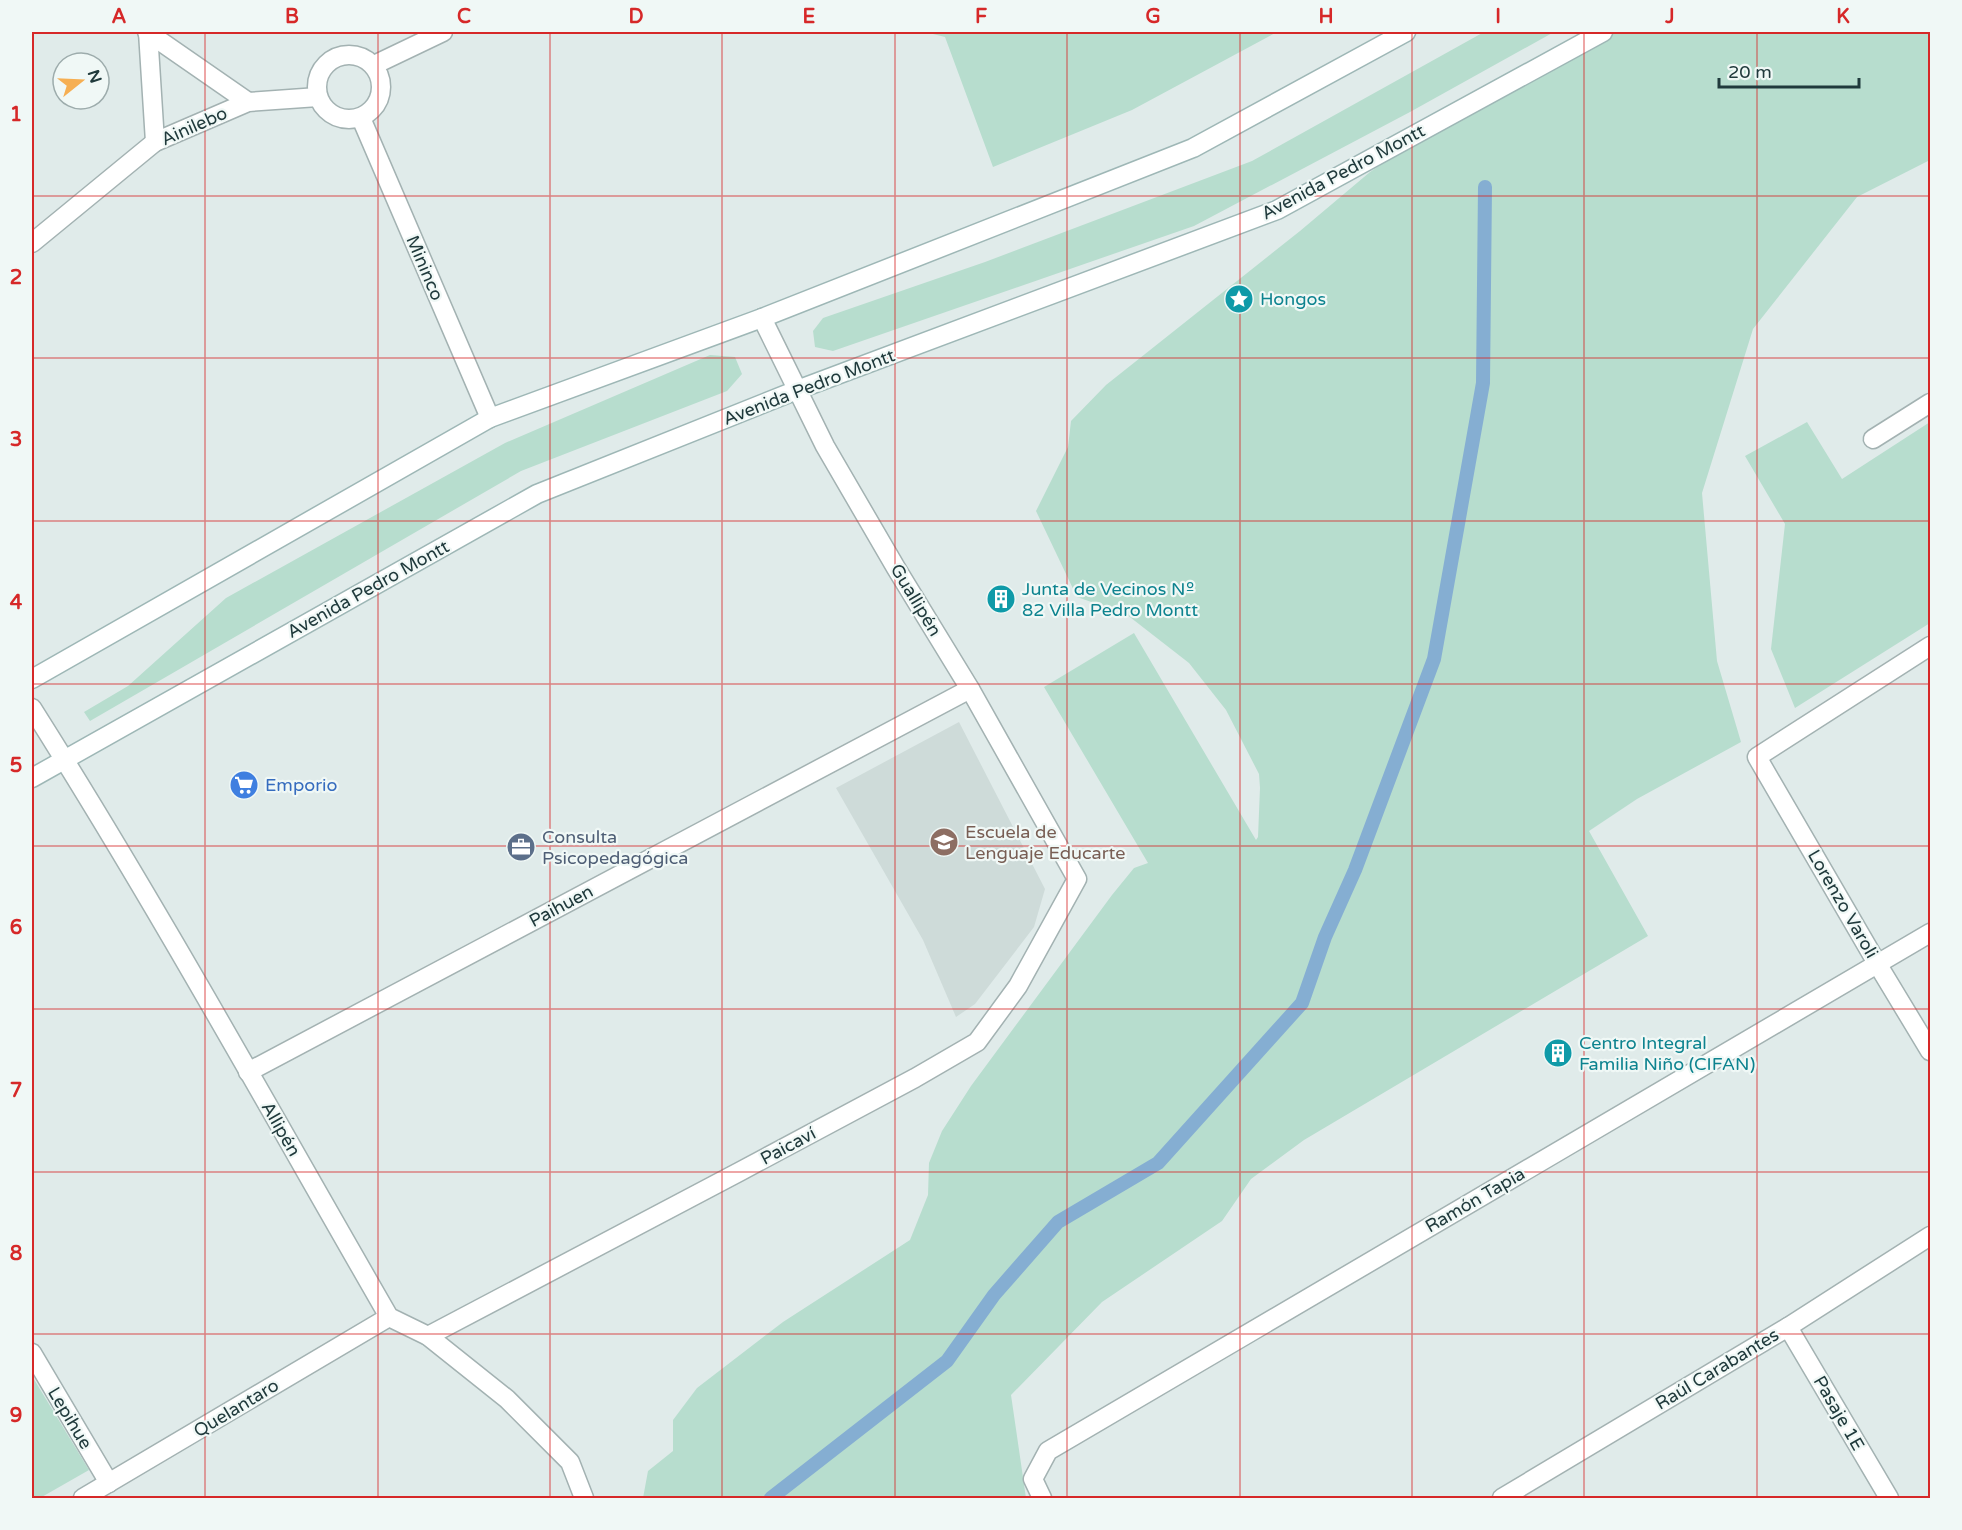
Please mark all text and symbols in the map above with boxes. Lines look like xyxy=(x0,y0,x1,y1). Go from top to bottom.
text: A xyxy=(112,5,127,29)
text: B xyxy=(285,5,299,29)
text: C xyxy=(457,5,471,29)
text: D xyxy=(628,5,644,29)
text: E xyxy=(803,5,816,29)
text: F xyxy=(975,5,987,29)
text: G xyxy=(1145,5,1161,29)
text: H xyxy=(1318,5,1334,29)
text: I xyxy=(1495,5,1501,29)
text: J xyxy=(1664,5,1675,29)
text: K xyxy=(1836,5,1850,29)
north arrow xyxy=(51,51,111,111)
scale bar xyxy=(1719,51,1858,89)
text: 20 m xyxy=(1728,61,1772,83)
text: N xyxy=(83,67,106,86)
street label: Ainilebo xyxy=(157,102,231,150)
text: 1 xyxy=(10,103,22,127)
street label: Avenida Pedro Montt xyxy=(1257,119,1429,224)
street label: Mininco xyxy=(401,232,449,304)
text: 2 xyxy=(10,266,22,290)
place icon: Hongos xyxy=(1223,283,1255,315)
place label: Hongos xyxy=(1260,288,1326,310)
street label: Avenida Pedro Montt xyxy=(720,344,898,430)
text: 3 xyxy=(10,428,22,452)
street label: Avenida Pedro Montt xyxy=(283,535,453,643)
street label: Guallipén xyxy=(886,560,946,640)
place label: Junta de Vecinos Nº 82 Villa Pedro Montt xyxy=(1022,578,1198,621)
building icon: Junta de Vecinos Nº 82 Villa Pedro Montt xyxy=(985,583,1017,615)
text: 4 xyxy=(10,591,23,615)
text: 5 xyxy=(10,754,22,778)
supermarket icon: Emporio xyxy=(228,769,260,801)
place label: Emporio xyxy=(265,774,338,796)
place label: Escuela de Lenguaje Educarte xyxy=(965,821,1126,864)
place label: Consulta Psicopedagógica xyxy=(542,826,688,869)
school or university icon: Escuela de Lenguaje Educarte xyxy=(928,826,960,858)
office icon: Consulta Psicopedagógica xyxy=(505,831,537,863)
street label: Lorenzo Varoli xyxy=(1803,846,1883,962)
street label: Paihuen xyxy=(525,880,597,932)
text: 6 xyxy=(10,916,22,940)
place label: Centro Integral Familia Niño (CIFAN) xyxy=(1579,1032,1756,1075)
building icon: Centro Integral Familia Niño (CIFAN) xyxy=(1542,1037,1574,1069)
text: 7 xyxy=(10,1079,22,1103)
street label: Allipén xyxy=(257,1098,305,1160)
street label: Paicaví xyxy=(756,1122,820,1170)
street label: Ramón Tapia xyxy=(1421,1163,1529,1237)
text: 8 xyxy=(10,1242,22,1266)
street label: Raúl Carabantes xyxy=(1651,1323,1783,1415)
street label: Pasaje 1E xyxy=(1809,1372,1869,1454)
street label: Quelantaro xyxy=(189,1374,283,1442)
street label: Lepihue xyxy=(43,1383,97,1453)
text: 9 xyxy=(10,1404,22,1428)

